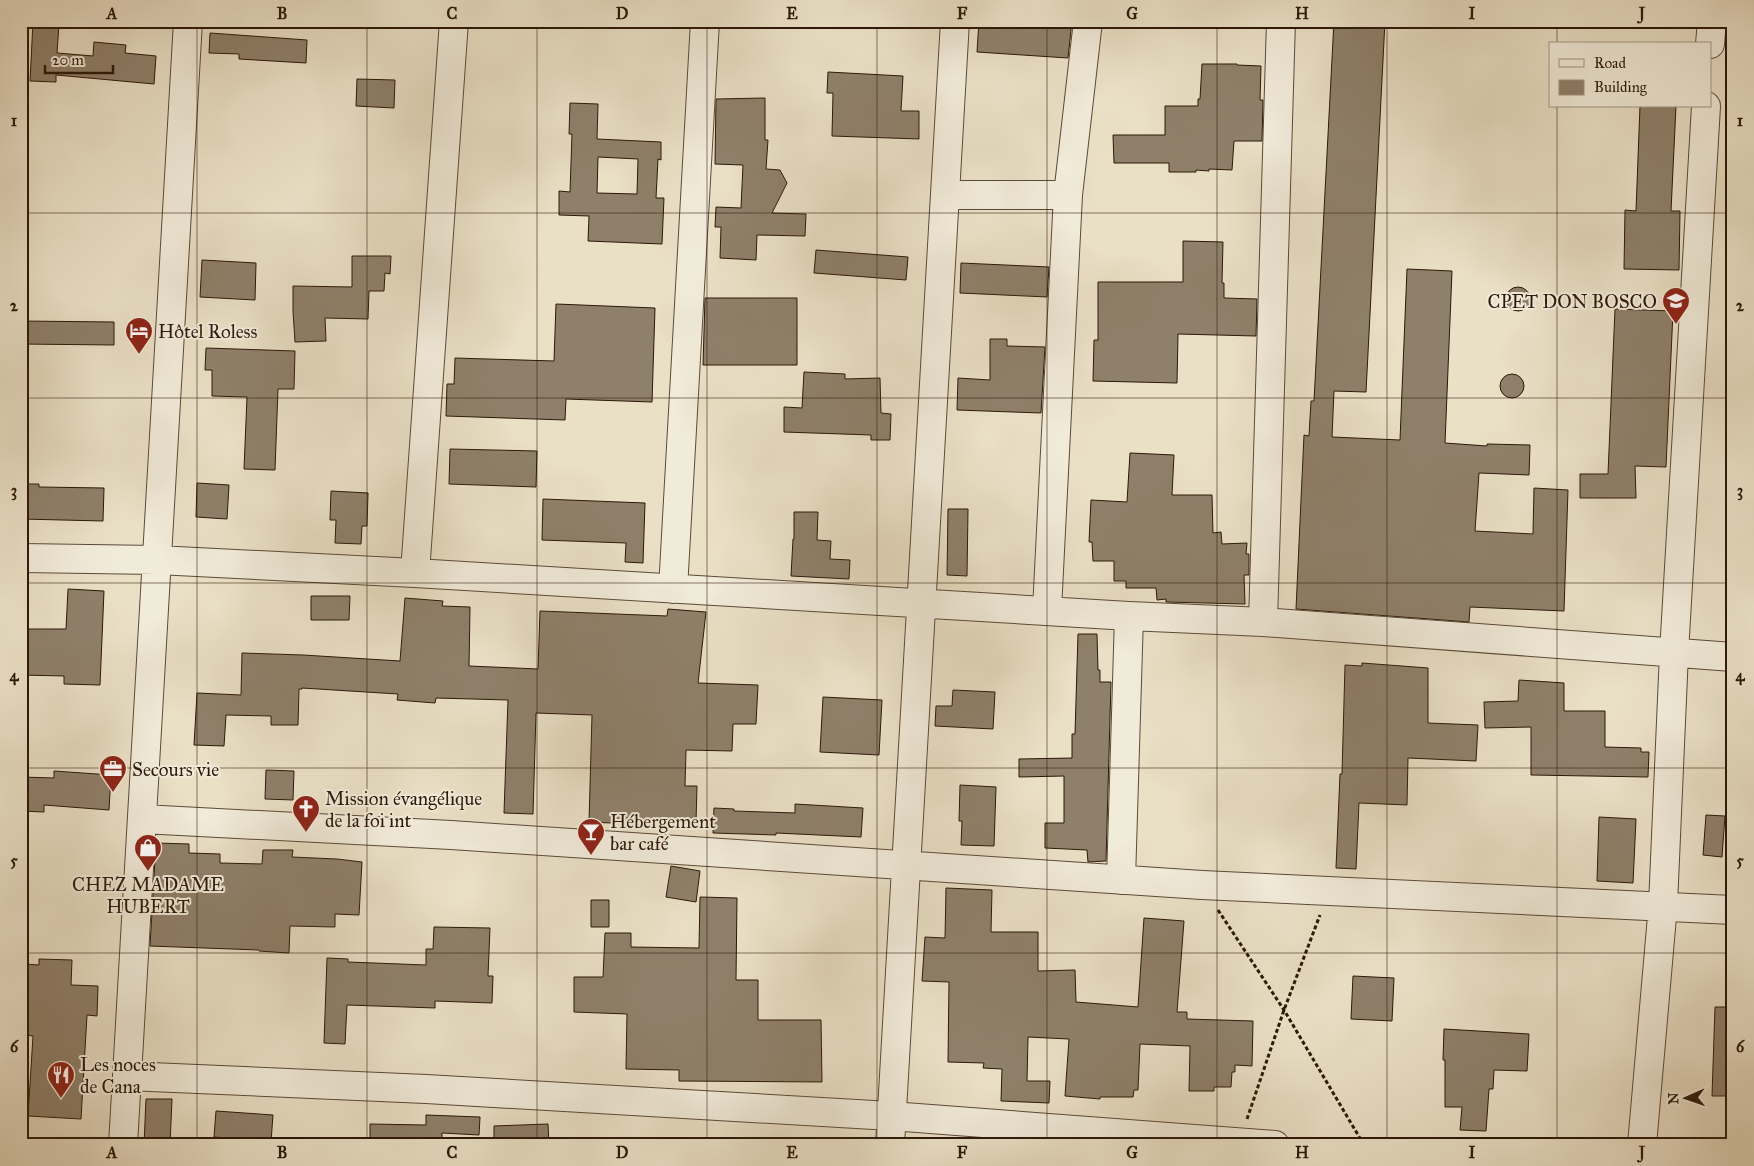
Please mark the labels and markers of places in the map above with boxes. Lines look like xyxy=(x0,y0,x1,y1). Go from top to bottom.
school or university icon: CPET DON BOSCO xyxy=(1661,286,1691,325)
place label: CPET DON BOSCO xyxy=(1488,290,1657,313)
hotel icon: Hôtel Roless xyxy=(124,316,154,355)
place label: Hôtel Roless xyxy=(158,320,258,343)
office icon: Secours vie xyxy=(98,754,128,793)
place label: Secours vie xyxy=(132,758,219,781)
place label: Mission évangélique de la foi int xyxy=(325,787,482,832)
church icon: Mission évangélique de la foi int xyxy=(291,794,321,833)
place label: Hébergement bar café xyxy=(610,810,716,855)
bar icon: Hébergement bar café xyxy=(576,817,606,856)
shop icon: CHEZ MADAME HUBERT xyxy=(133,833,163,872)
place label: CHEZ MADAME HUBERT xyxy=(72,873,224,918)
place label: Les noces de Cana xyxy=(80,1053,156,1098)
restaurant icon: Les noces de Cana xyxy=(46,1060,76,1099)

